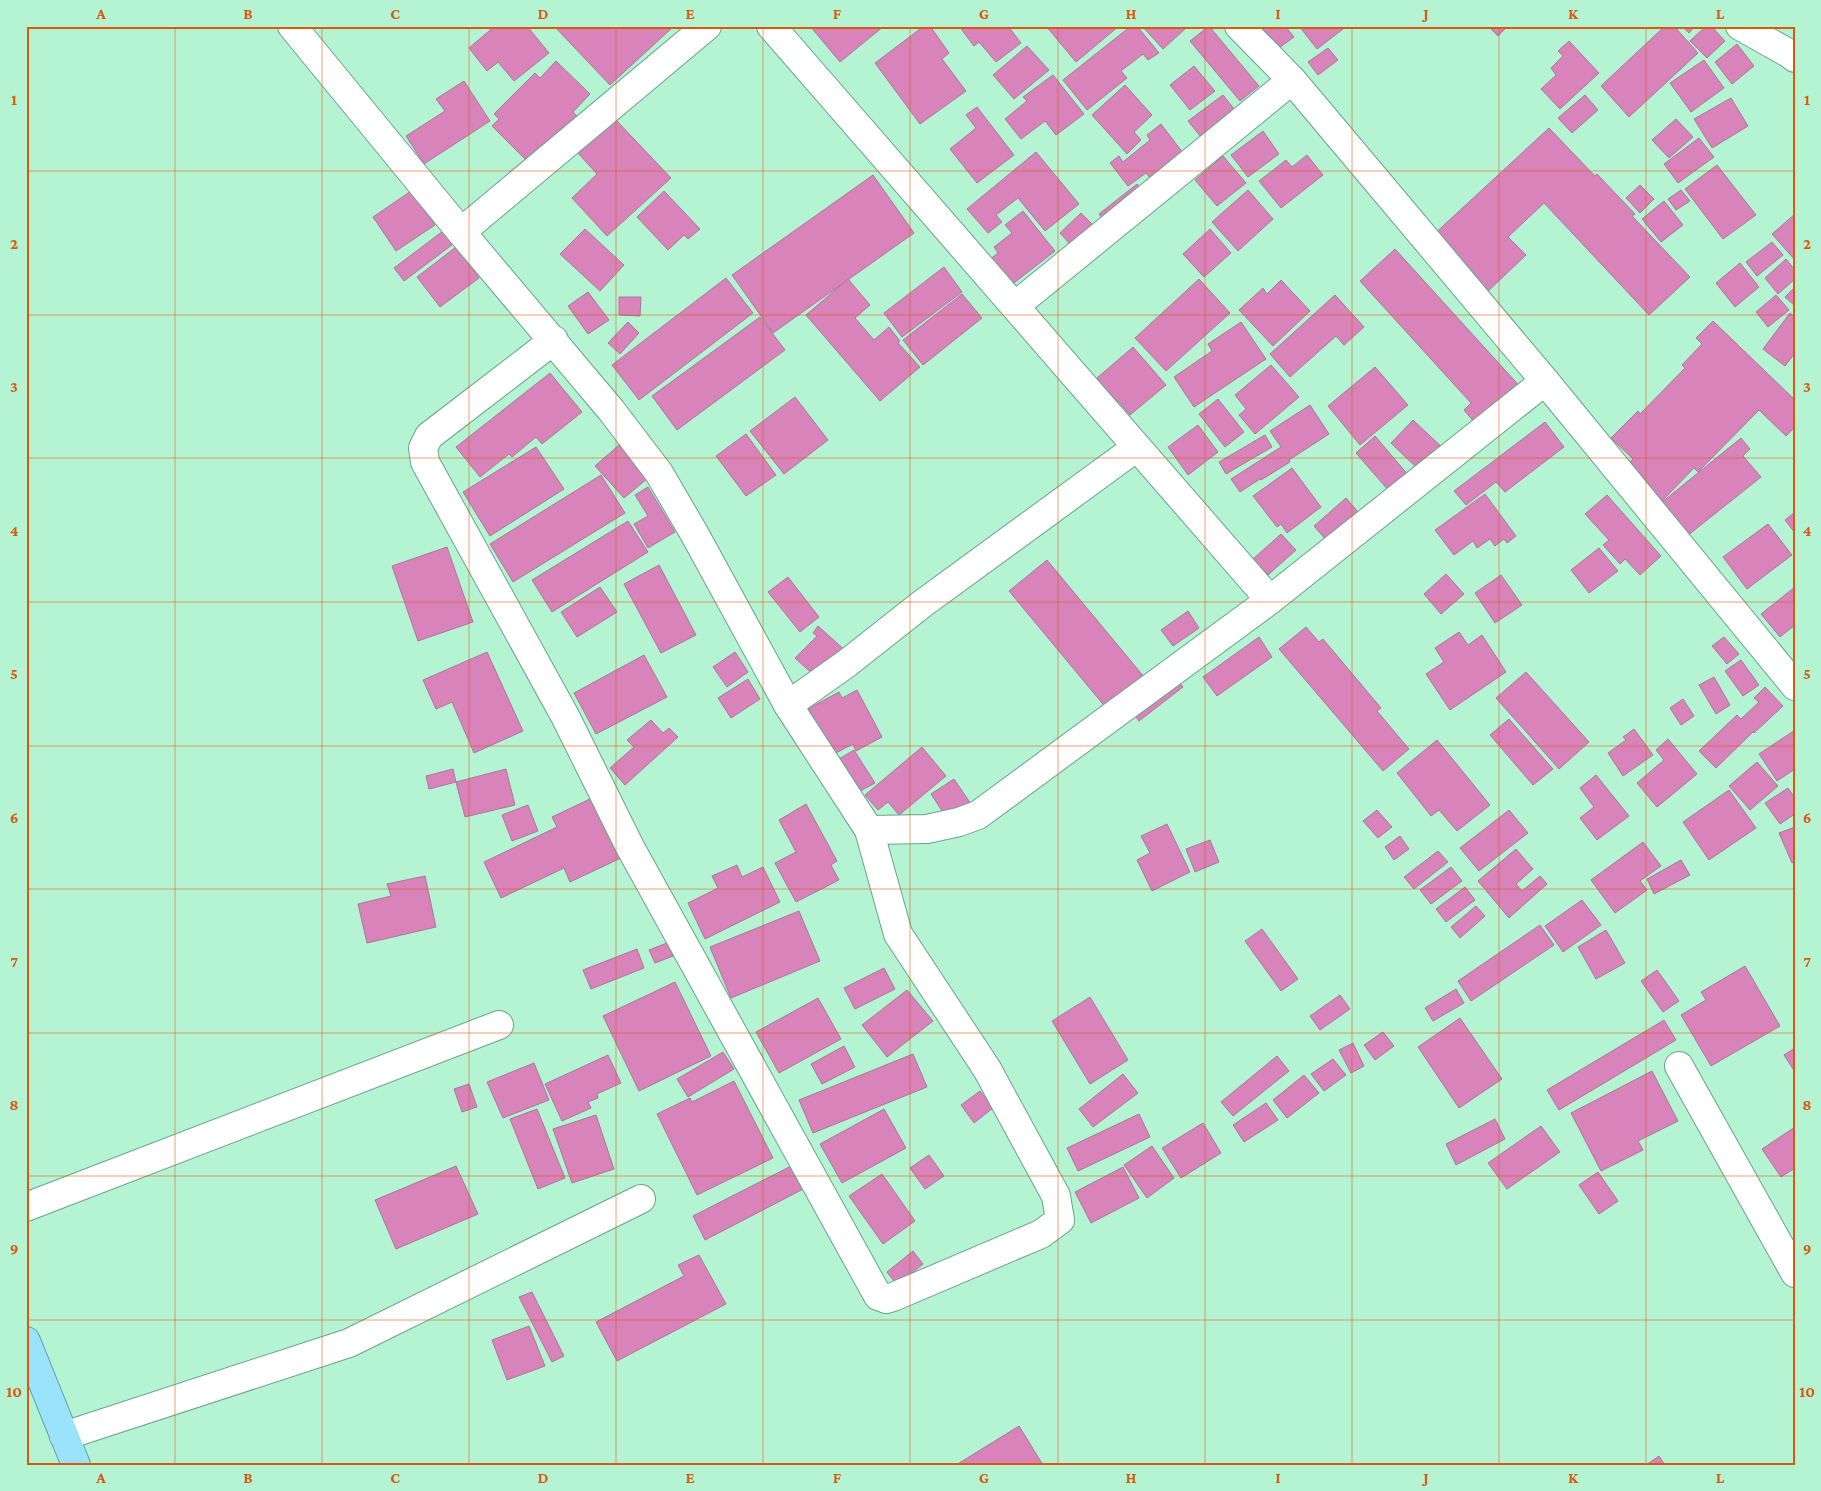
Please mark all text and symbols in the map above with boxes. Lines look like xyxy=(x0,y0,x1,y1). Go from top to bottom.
text: A xyxy=(95,5,106,22)
text: B xyxy=(243,5,253,22)
text: C xyxy=(390,5,400,22)
text: D xyxy=(537,5,549,22)
text: E xyxy=(685,5,695,22)
text: F xyxy=(833,5,842,22)
text: G xyxy=(979,5,989,22)
text: H xyxy=(1126,5,1137,22)
text: I xyxy=(1275,5,1281,22)
text: J xyxy=(1421,5,1429,22)
text: K xyxy=(1568,5,1579,22)
text: L xyxy=(1716,5,1725,22)
text: 1 xyxy=(11,91,17,108)
text: 1 xyxy=(1804,91,1810,108)
text: 2 xyxy=(10,235,18,252)
text: 2 xyxy=(1803,235,1811,252)
text: 3 xyxy=(10,378,18,395)
text: 3 xyxy=(1803,378,1811,395)
text: 4 xyxy=(10,522,19,539)
text: 4 xyxy=(1803,522,1812,539)
text: 5 xyxy=(10,665,18,682)
text: 5 xyxy=(1803,665,1811,682)
text: 6 xyxy=(10,809,18,826)
text: 6 xyxy=(1803,809,1811,826)
text: 7 xyxy=(10,953,18,970)
text: 7 xyxy=(1803,953,1811,970)
text: 8 xyxy=(9,1096,19,1113)
text: 8 xyxy=(1802,1096,1812,1113)
text: 9 xyxy=(10,1240,18,1257)
text: 9 xyxy=(1803,1240,1811,1257)
text: 10 xyxy=(6,1383,22,1400)
text: 10 xyxy=(1799,1383,1815,1400)
text: A xyxy=(95,1469,106,1486)
text: B xyxy=(243,1469,253,1486)
text: C xyxy=(390,1469,400,1486)
text: D xyxy=(537,1469,549,1486)
text: E xyxy=(685,1469,695,1486)
text: F xyxy=(833,1469,842,1486)
text: G xyxy=(979,1469,989,1486)
text: H xyxy=(1126,1469,1137,1486)
text: I xyxy=(1275,1469,1281,1486)
text: J xyxy=(1421,1469,1429,1486)
text: K xyxy=(1568,1469,1579,1486)
text: L xyxy=(1716,1469,1725,1486)

